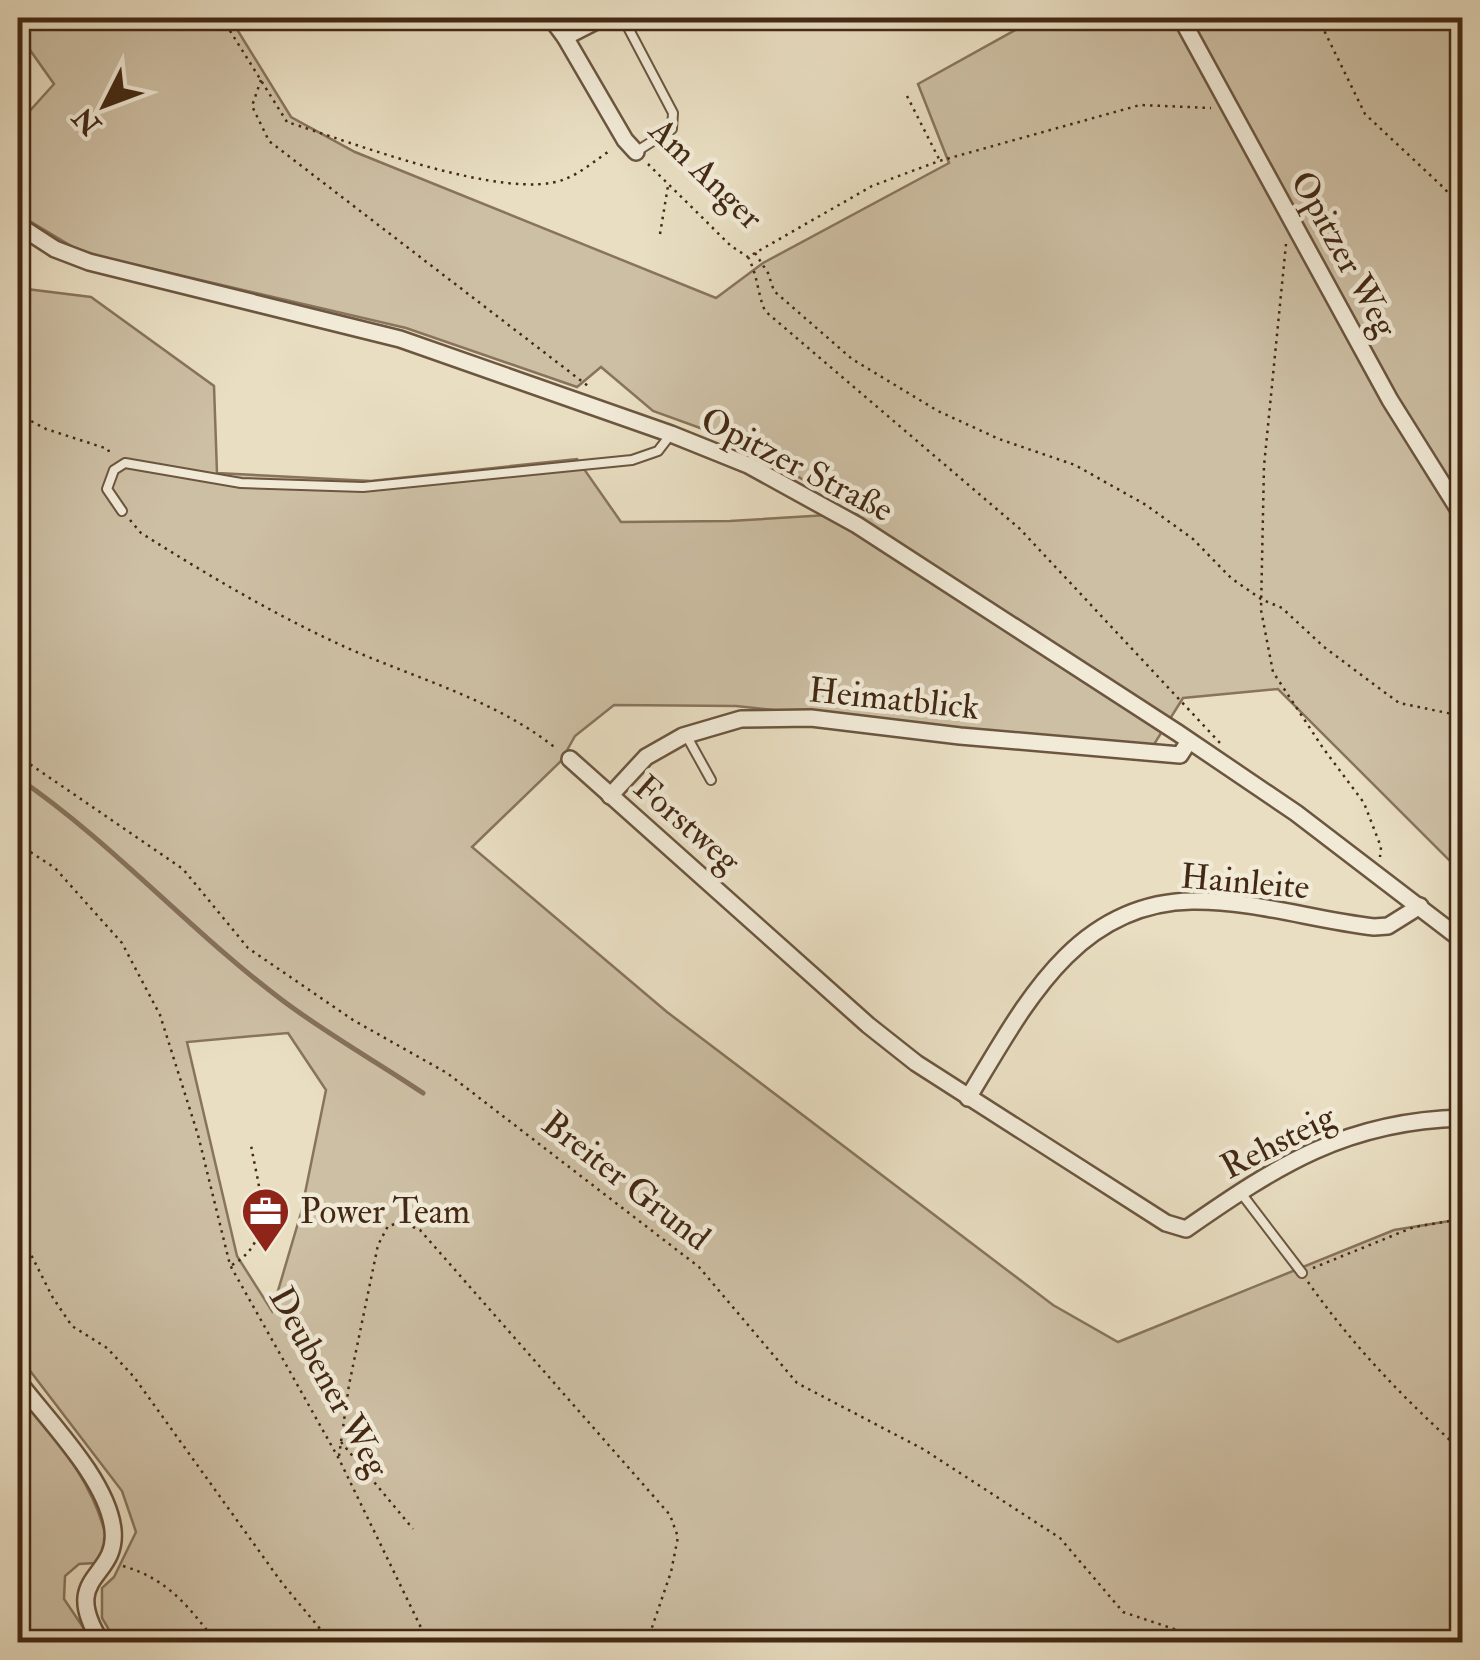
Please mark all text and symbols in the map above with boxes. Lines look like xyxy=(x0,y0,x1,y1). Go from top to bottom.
north arrow xyxy=(55,55,155,155)
text: N xyxy=(66,99,110,142)
street label: Am Anger xyxy=(639,108,772,239)
street label: Opitzer Weg xyxy=(1280,163,1408,345)
street label: Opitzer Straße xyxy=(693,398,901,532)
street label: Heimatblick xyxy=(807,668,982,730)
street label: Forstweg xyxy=(624,766,750,883)
street label: Hainleite xyxy=(1179,854,1311,910)
street label: Rehsteig xyxy=(1214,1094,1343,1189)
street label: Breiter Grund xyxy=(533,1102,719,1260)
office icon: Power Team xyxy=(239,1186,291,1254)
place label: Power Team xyxy=(300,1190,470,1234)
street label: Deubener Weg xyxy=(259,1279,400,1485)

